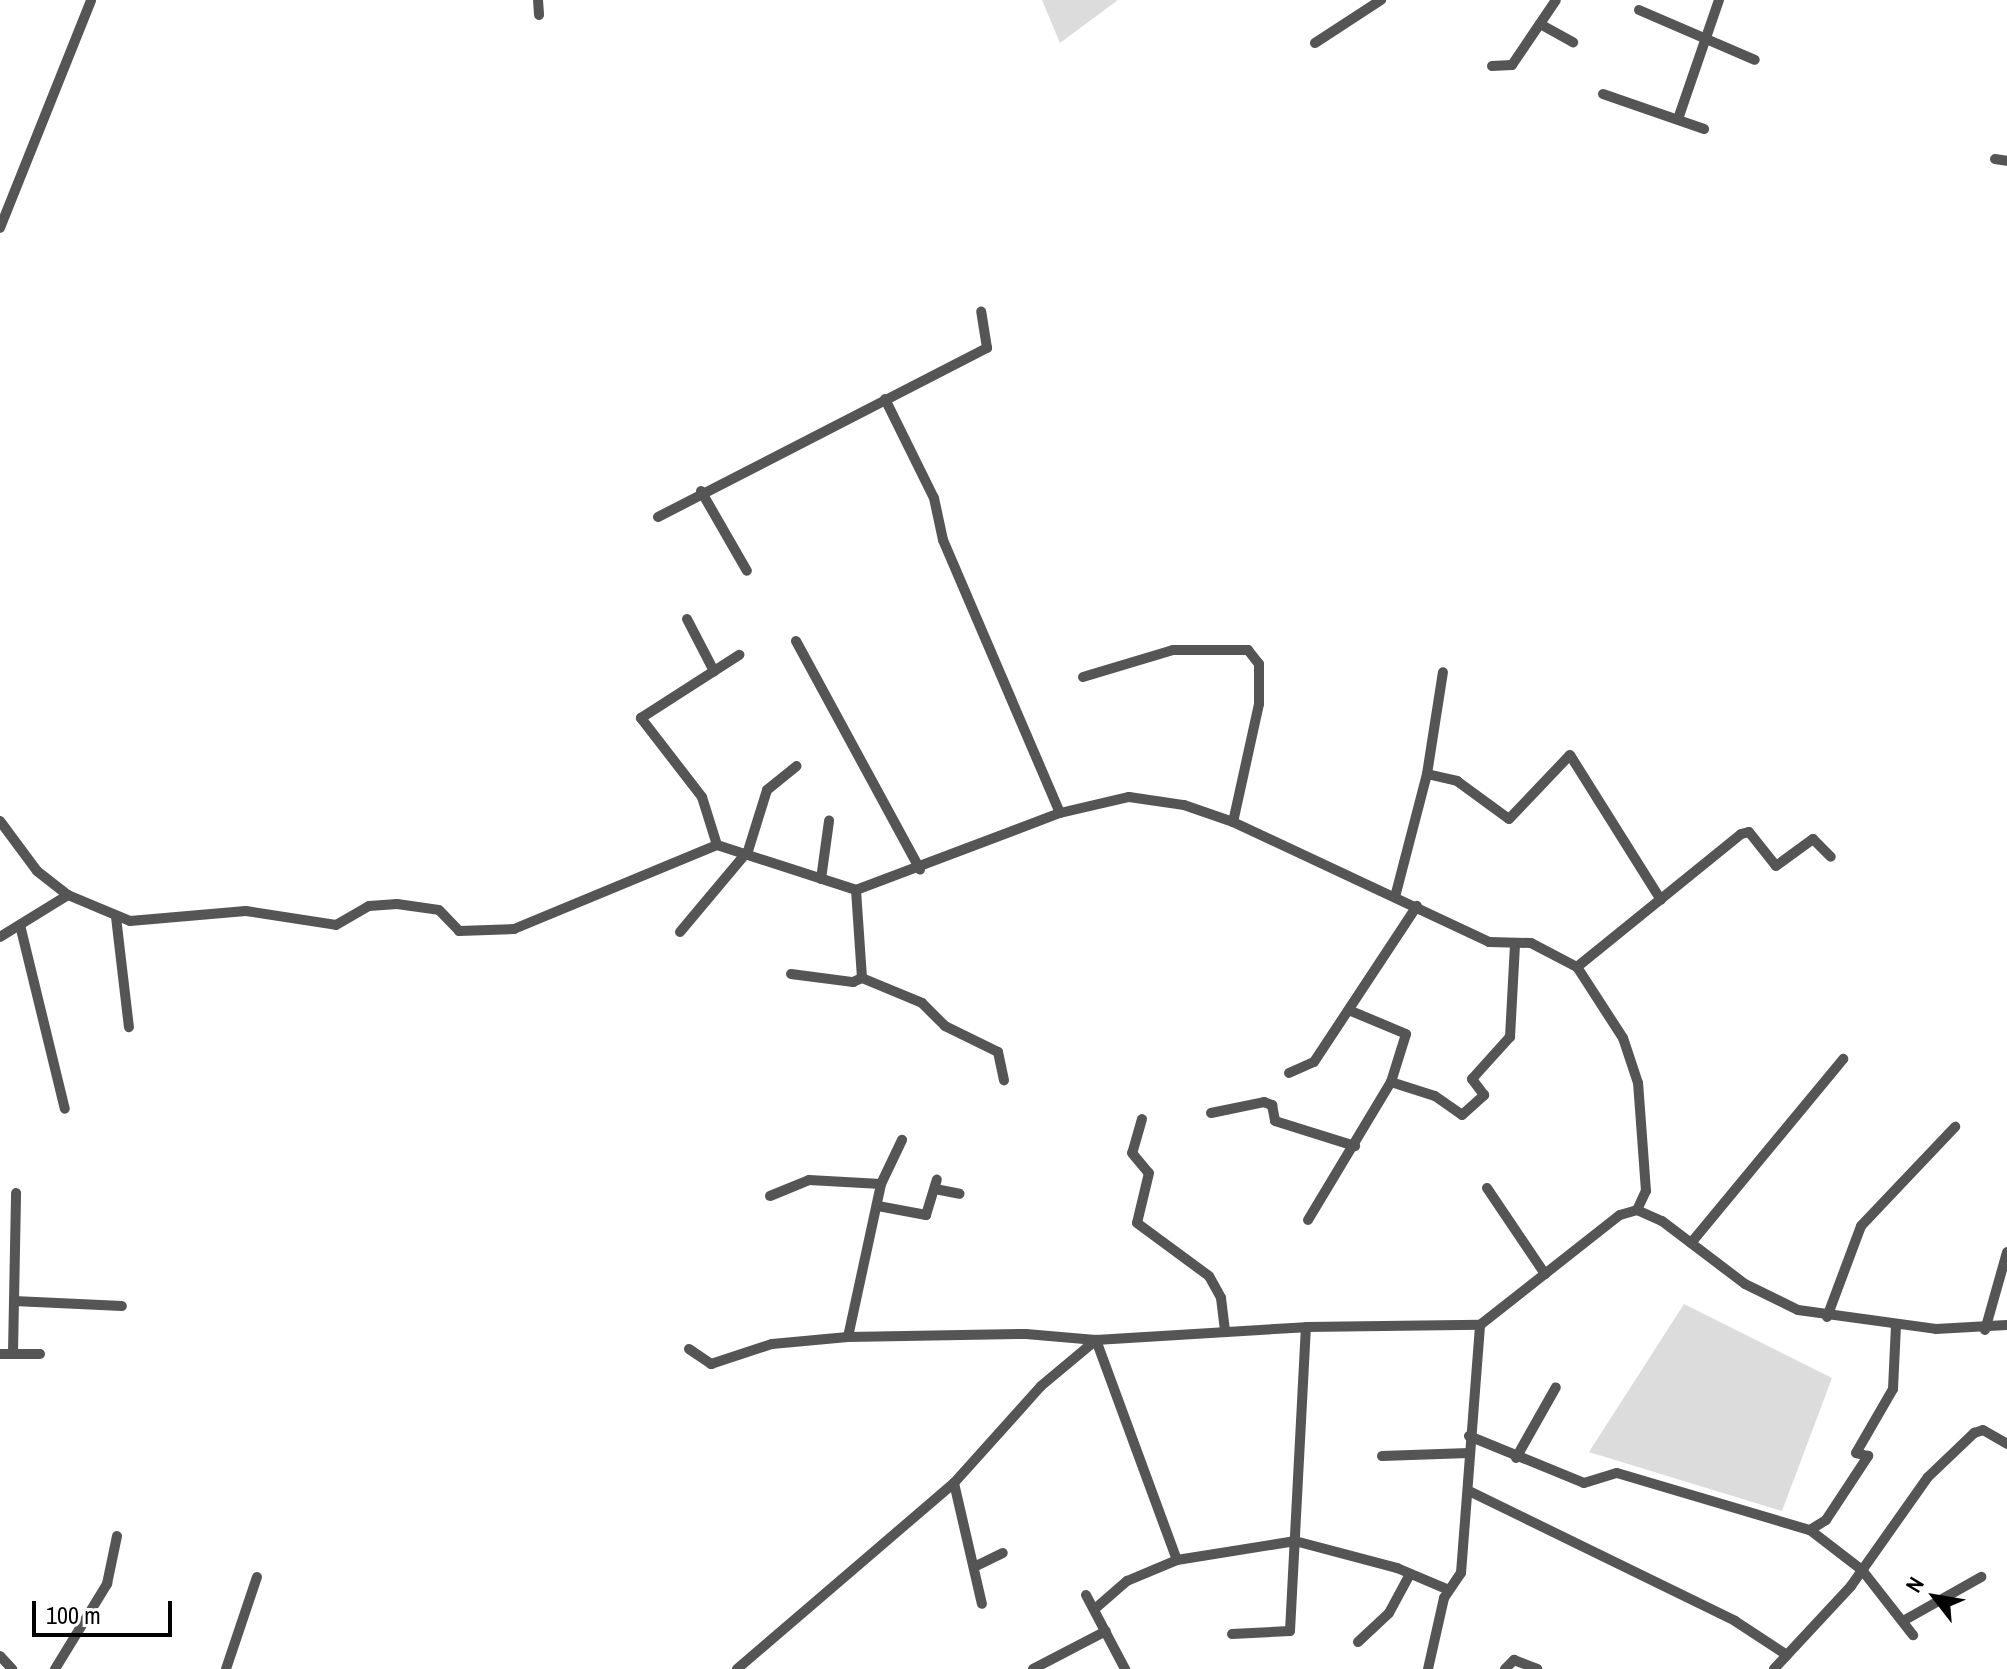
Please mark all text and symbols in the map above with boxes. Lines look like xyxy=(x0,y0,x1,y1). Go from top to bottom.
north arrow xyxy=(1895,1557,1975,1637)
text: N xyxy=(1898,1571,1931,1598)
scale bar xyxy=(36,1585,176,1635)
text: 100 m xyxy=(46,1599,101,1631)

